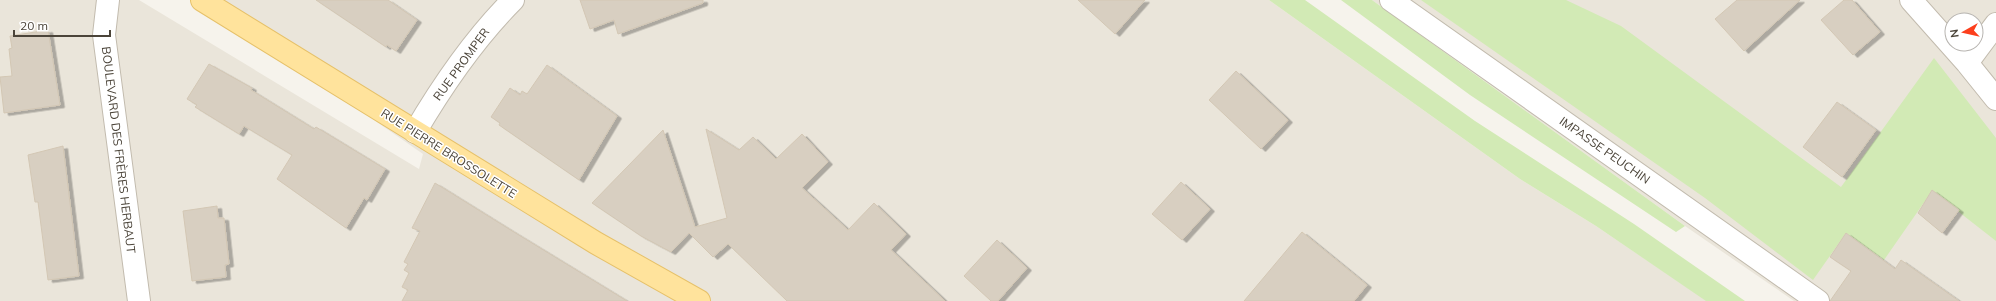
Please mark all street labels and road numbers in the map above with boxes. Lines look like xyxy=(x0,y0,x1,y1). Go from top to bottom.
street label: RUE PROMPER xyxy=(430,25,492,103)
street label: BOULEVARD DES FRÈRES HERBAUT xyxy=(99,46,139,255)
street label: RUE PIERRE BROSSOLETTE xyxy=(378,105,520,201)
street label: IMPASSE PEUCHIN xyxy=(1557,113,1653,187)

